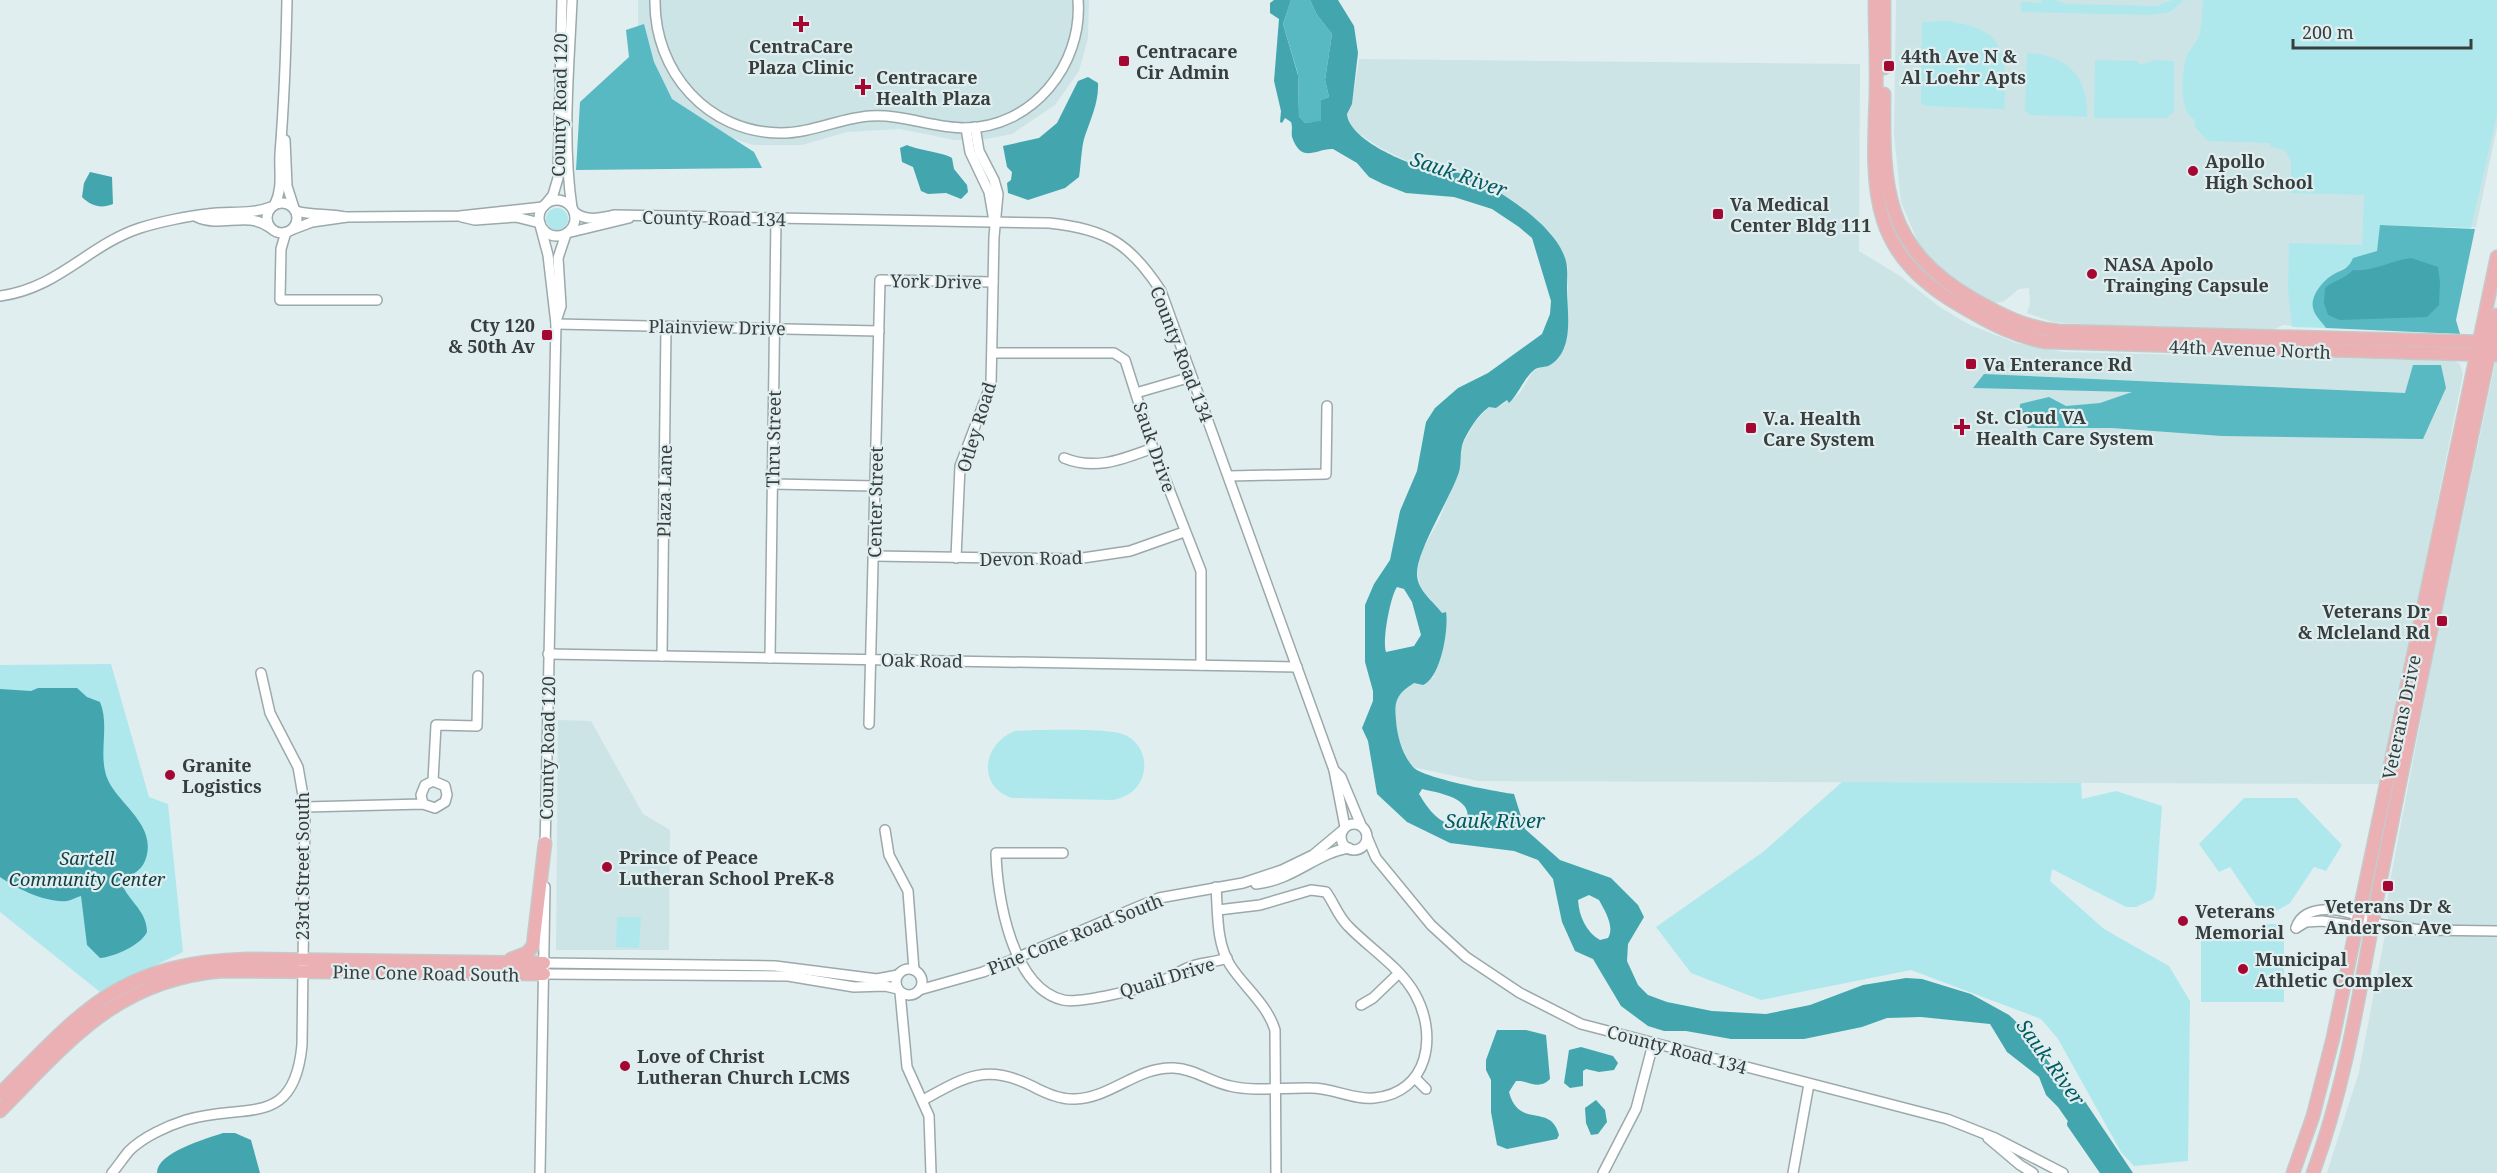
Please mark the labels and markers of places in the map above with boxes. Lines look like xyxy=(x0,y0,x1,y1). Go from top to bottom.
marker: CentraCare Plaza Clinic xyxy=(792,15,810,33)
place label: CentraCare Plaza Clinic xyxy=(748,34,854,79)
place label: Centracare Cir Admin xyxy=(1136,39,1237,84)
place label: 44th Ave N & Al Loehr Apts xyxy=(1901,44,2026,89)
marker: Centracare Cir Admin xyxy=(1117,54,1131,68)
marker: 44th Ave N & Al Loehr Apts xyxy=(1882,59,1896,73)
place label: Centracare Health Plaza xyxy=(876,65,991,110)
marker: Centracare Health Plaza xyxy=(854,78,872,96)
place label: Apollo High School xyxy=(2205,149,2314,194)
marker: Apollo High School xyxy=(2186,164,2200,178)
place label: Va Medical Center Bldg 111 xyxy=(1730,192,1871,237)
marker: Va Medical Center Bldg 111 xyxy=(1711,207,1725,221)
place label: NASA Apolo Trainging Capsule xyxy=(2104,252,2269,297)
marker: NASA Apolo Trainging Capsule xyxy=(2085,267,2099,281)
place label: Cty 120 & 50th Av xyxy=(448,313,535,358)
marker: Cty 120 & 50th Av xyxy=(540,328,554,342)
place label: Va Enterance Rd xyxy=(1983,352,2132,376)
marker: Va Enterance Rd xyxy=(1964,357,1978,371)
place label: St. Cloud VA Health Care System xyxy=(1976,405,2154,450)
place label: V.a. Health Care System xyxy=(1763,406,1875,451)
marker: St. Cloud VA Health Care System xyxy=(1953,418,1971,436)
marker: V.a. Health Care System xyxy=(1744,421,1758,435)
place label: Veterans Dr & Mcleland Rd xyxy=(2298,599,2431,644)
marker: Veterans Dr & Mcleland Rd xyxy=(2435,614,2449,628)
place label: Granite Logistics xyxy=(182,753,262,798)
marker: Granite Logistics xyxy=(163,768,177,782)
place label: Prince of Peace Lutheran School PreK-8 xyxy=(619,845,834,890)
marker: Prince of Peace Lutheran School PreK-8 xyxy=(600,860,614,874)
marker: Veterans Dr & Anderson Ave xyxy=(2381,879,2395,893)
place label: Veterans Dr & Anderson Ave xyxy=(2324,894,2452,939)
place label: Veterans Memorial xyxy=(2195,899,2285,944)
marker: Veterans Memorial xyxy=(2176,914,2190,928)
place label: Municipal Athletic Complex xyxy=(2255,947,2413,992)
marker: Municipal Athletic Complex xyxy=(2236,962,2250,976)
place label: Love of Christ Lutheran Church LCMS xyxy=(637,1044,850,1089)
marker: Love of Christ Lutheran Church LCMS xyxy=(618,1059,632,1073)

